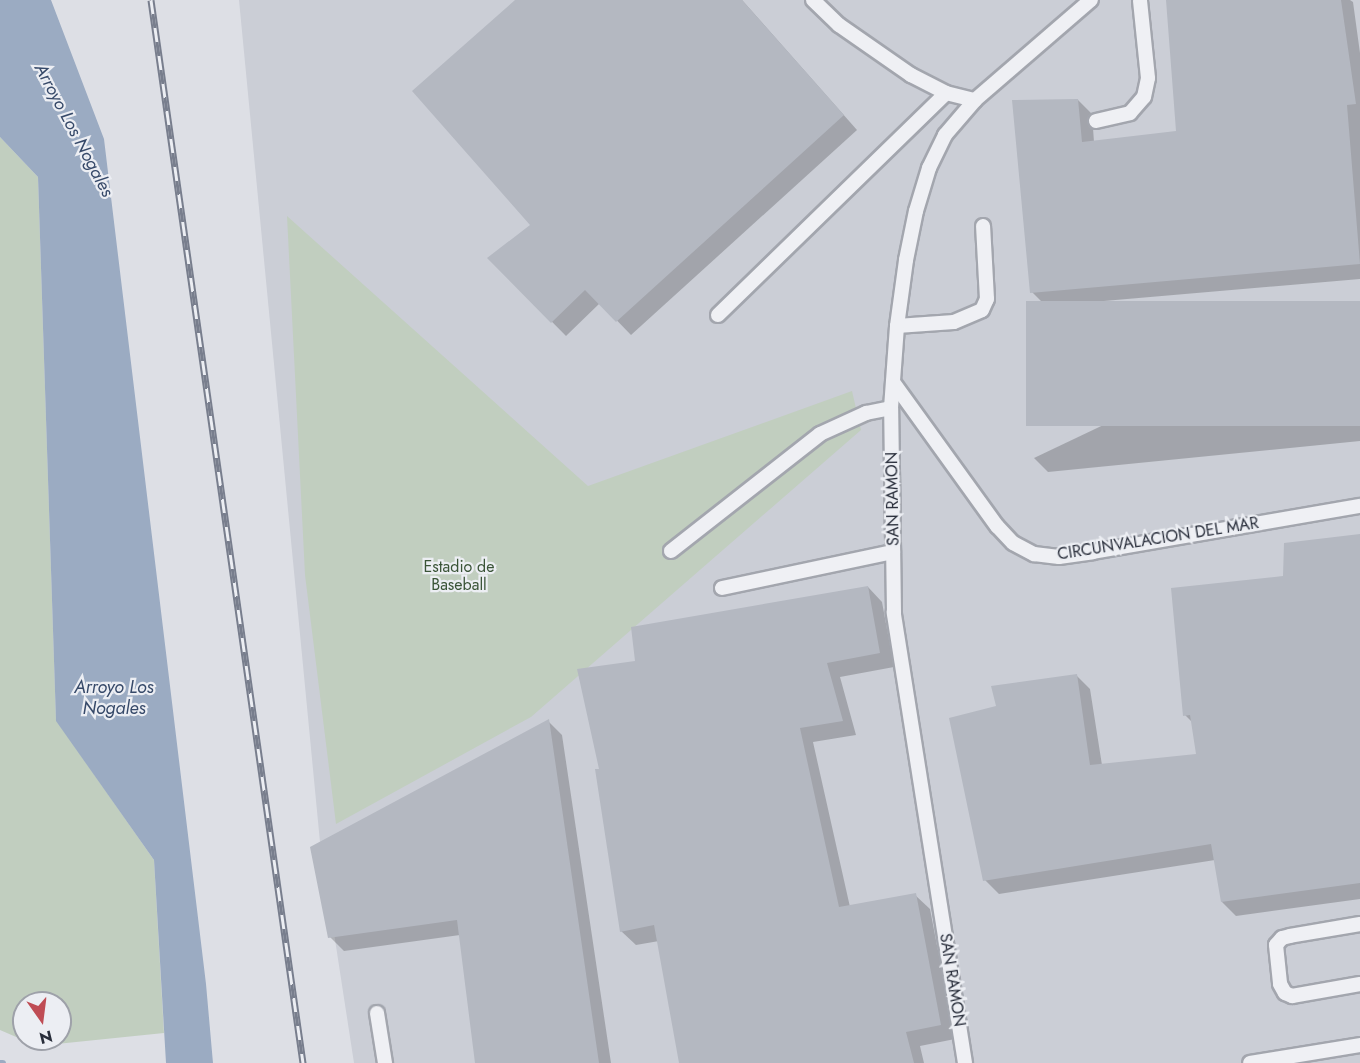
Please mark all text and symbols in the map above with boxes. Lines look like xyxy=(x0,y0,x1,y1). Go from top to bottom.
water label: Arroyo Los Nogales xyxy=(30,60,118,200)
street label: SAN RAMON xyxy=(883,452,903,546)
street label: CIRCUNVALACION DEL MAR xyxy=(1056,514,1260,564)
park label: Estadio de Baseball xyxy=(424,557,494,595)
water label: Arroyo Los Nogales xyxy=(74,677,154,720)
street label: SAN RAMON xyxy=(935,932,969,1028)
north arrow xyxy=(12,991,72,1051)
text: N xyxy=(37,1024,55,1050)

